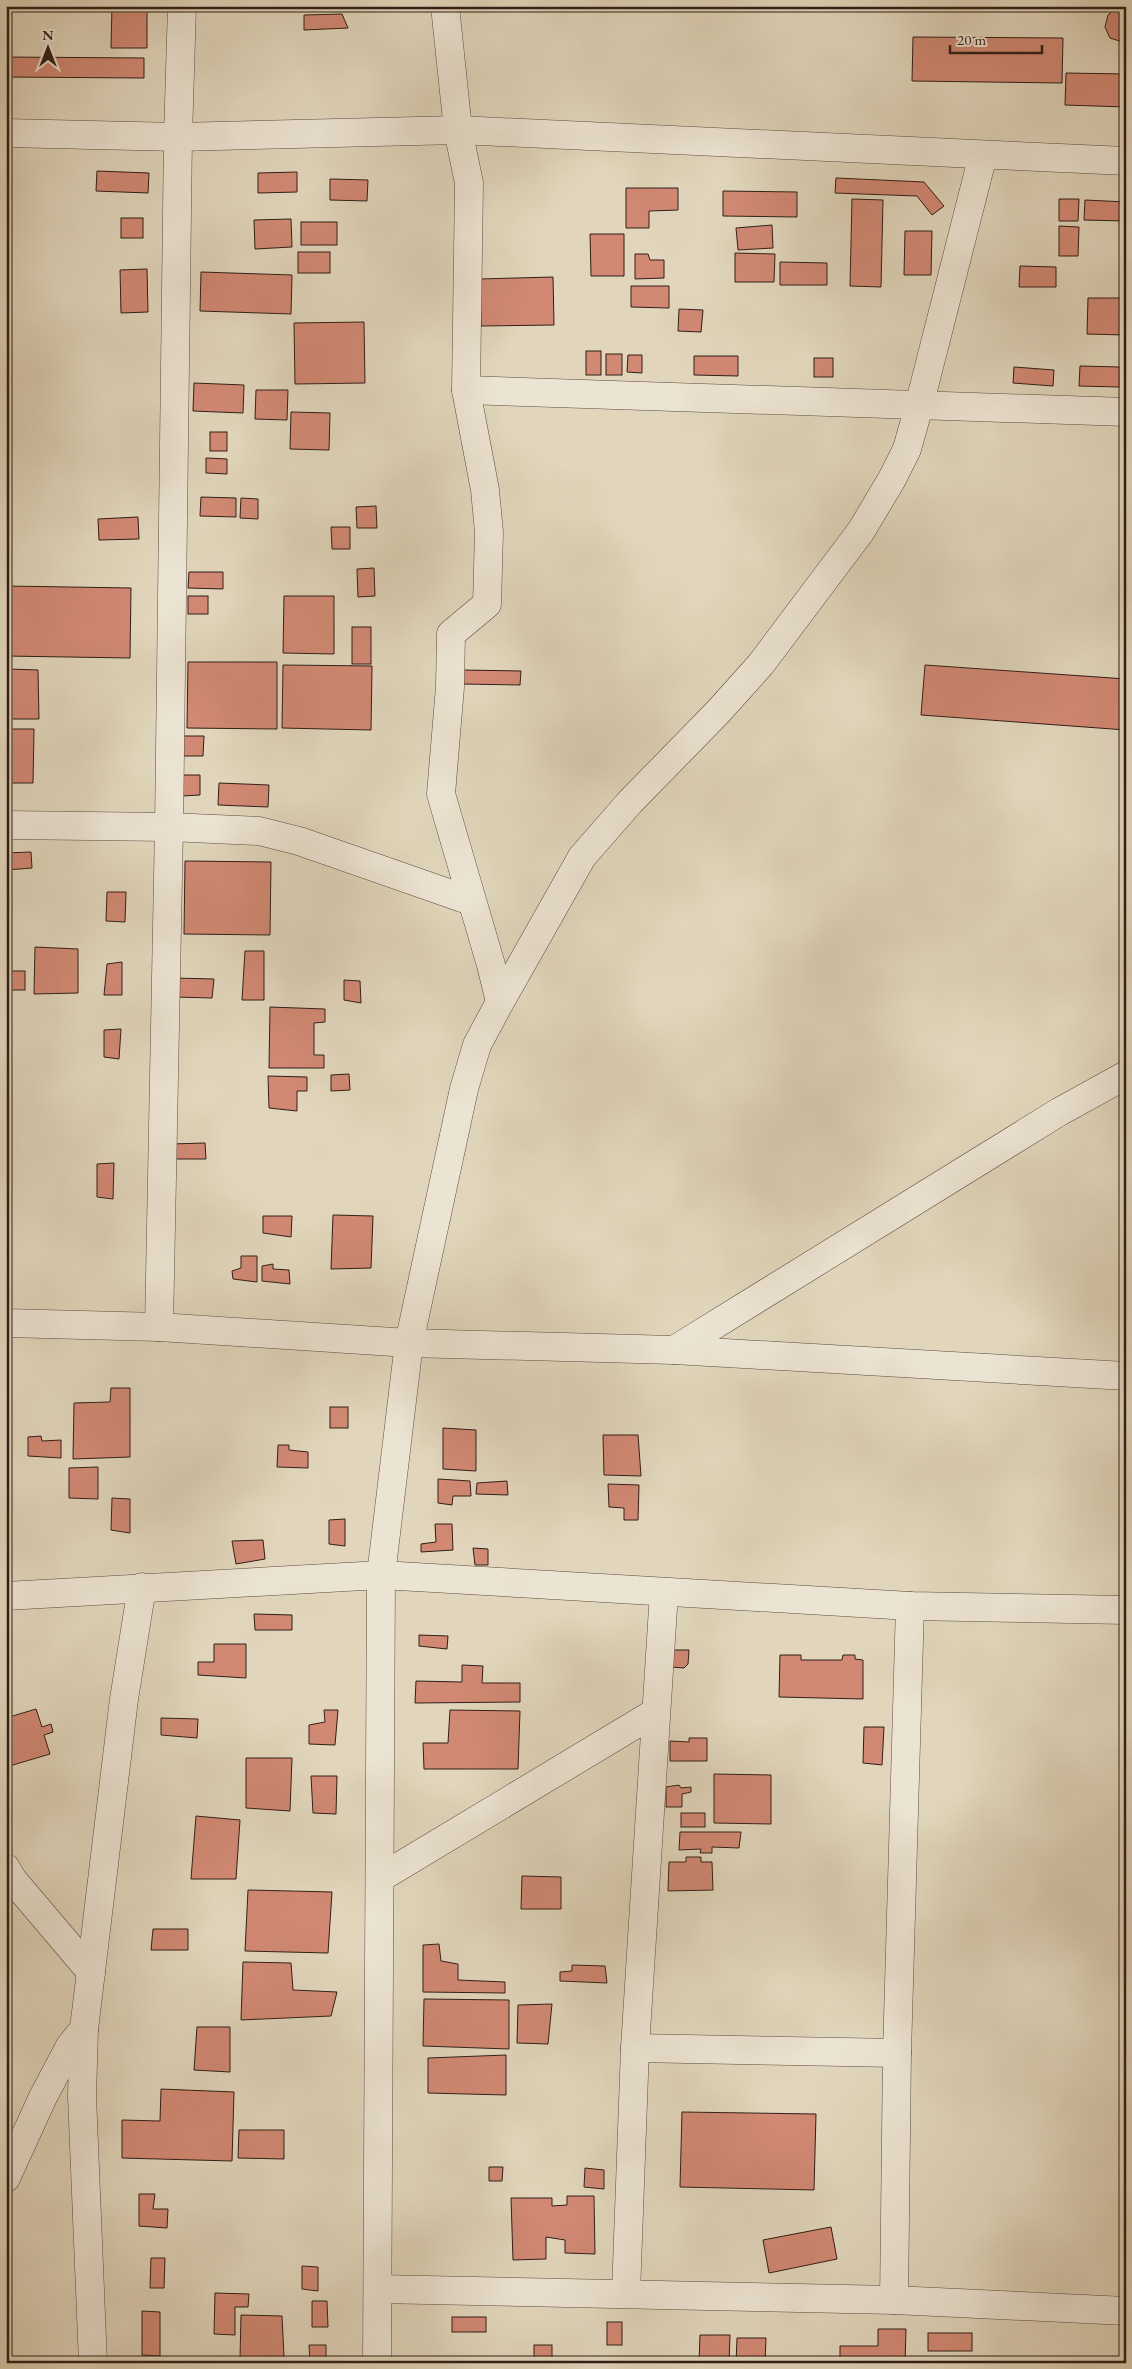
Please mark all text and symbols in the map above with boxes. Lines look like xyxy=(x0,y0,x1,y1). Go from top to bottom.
north arrow xyxy=(22,22,72,72)
scale bar xyxy=(950,22,1042,54)
text: N xyxy=(42,26,54,44)
text: 20 m xyxy=(957,30,986,49)

